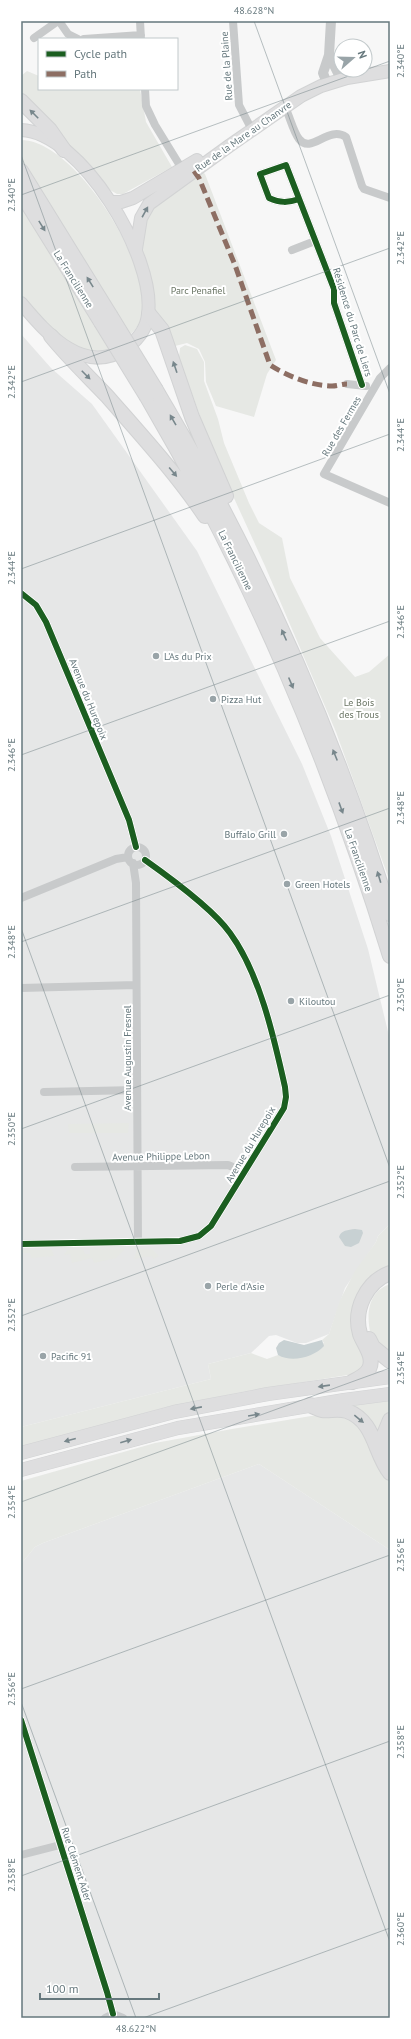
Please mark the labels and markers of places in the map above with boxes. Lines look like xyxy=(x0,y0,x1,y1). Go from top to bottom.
place label: L'As du Prix xyxy=(164,650,212,663)
marker: L'As du Prix xyxy=(151,651,161,661)
place label: Pizza Hut xyxy=(221,693,262,706)
marker: Pizza Hut xyxy=(208,694,218,704)
place label: Buffalo Grill xyxy=(224,828,276,841)
marker: Buffalo Grill xyxy=(279,829,289,839)
place label: Green Hotels xyxy=(295,878,350,891)
marker: Green Hotels xyxy=(282,879,292,889)
place label: Kiloutou xyxy=(299,995,335,1008)
marker: Kiloutou xyxy=(286,996,296,1006)
place label: Perle d'Asie xyxy=(216,1280,265,1293)
marker: Perle d'Asie xyxy=(203,1281,213,1291)
place label: Pacific 91 xyxy=(51,1350,92,1363)
marker: Pacific 91 xyxy=(38,1351,48,1361)

